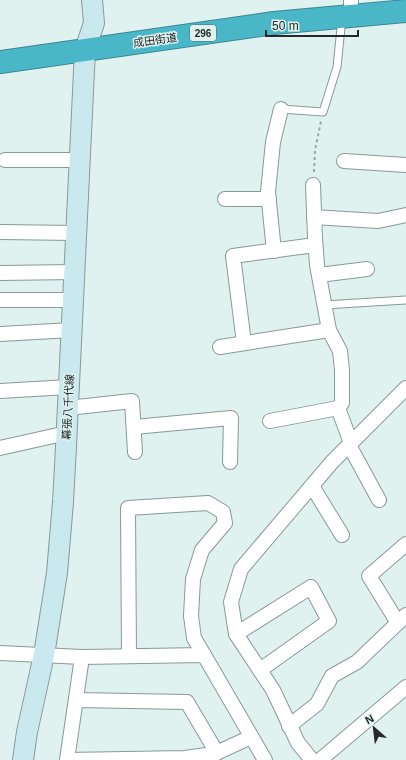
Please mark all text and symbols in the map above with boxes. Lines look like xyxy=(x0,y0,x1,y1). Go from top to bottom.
scale bar xyxy=(266,12,358,38)
text: 50 m xyxy=(272,19,299,33)
road number: 296 xyxy=(190,25,216,41)
street label: 成田街道 xyxy=(132,31,178,49)
street label: 幕張八千代線 xyxy=(60,374,76,440)
north arrow xyxy=(354,708,394,748)
text: N xyxy=(363,712,376,726)

